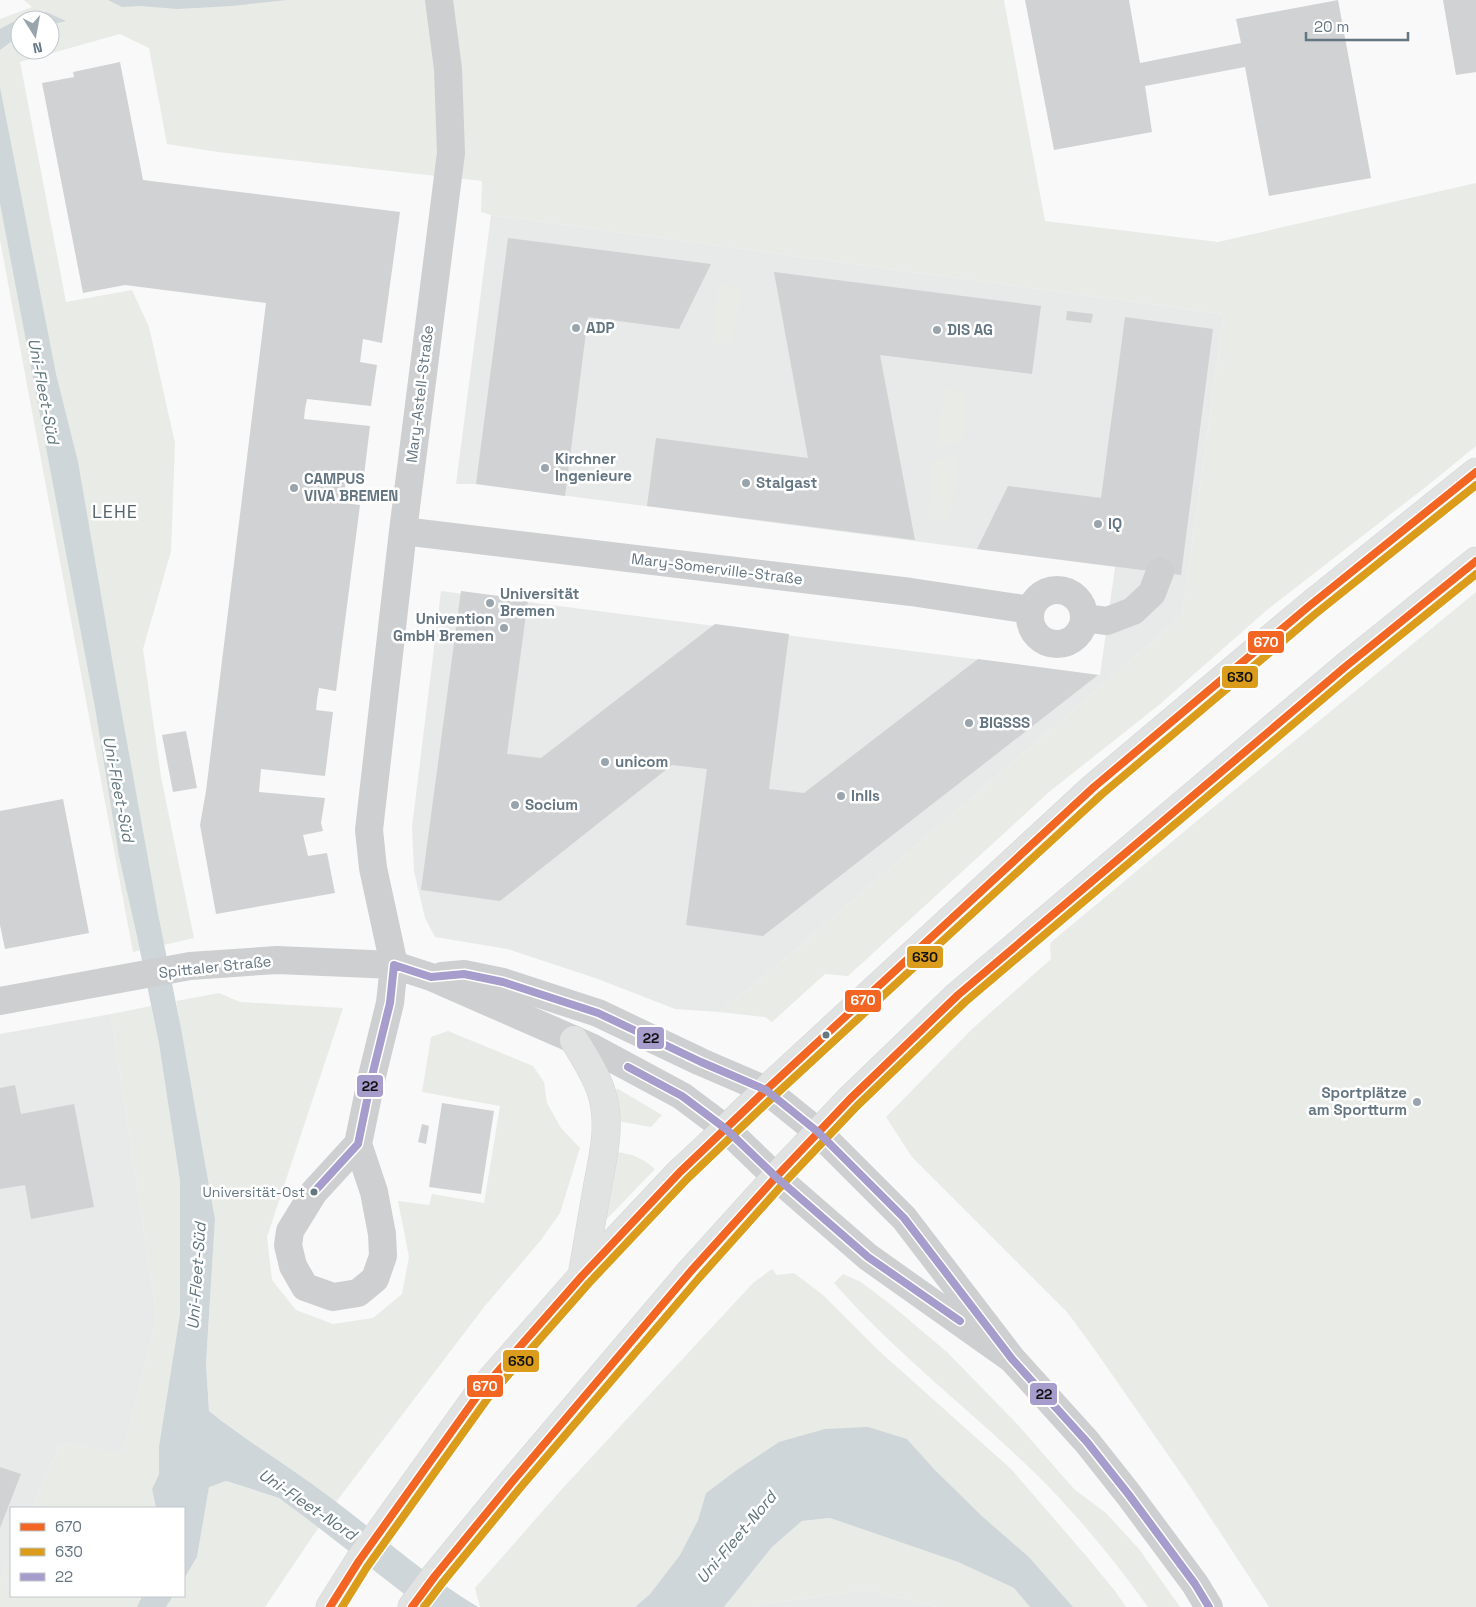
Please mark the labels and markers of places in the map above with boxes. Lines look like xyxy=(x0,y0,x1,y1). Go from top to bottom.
place label: ADP xyxy=(586,318,615,337)
place label: DIS AG xyxy=(947,320,993,339)
marker: ADP xyxy=(570,322,582,334)
marker: DIS AG xyxy=(931,324,943,336)
place label: Kirchner Ingenieure xyxy=(555,449,632,485)
marker: Kirchner Ingenieure xyxy=(539,462,551,474)
place label: CAMPUS VIVA BREMEN xyxy=(304,469,398,505)
place label: Stalgast xyxy=(756,473,817,492)
marker: Stalgast xyxy=(740,477,752,489)
marker: CAMPUS VIVA BREMEN xyxy=(288,482,300,494)
place label: IQ xyxy=(1108,514,1122,533)
marker: IQ xyxy=(1092,518,1104,530)
place label: Universität Bremen xyxy=(500,584,580,620)
marker: Universität Bremen xyxy=(484,597,496,609)
place label: Univention GmbH Bremen xyxy=(393,609,494,645)
marker: Univention GmbH Bremen xyxy=(498,622,510,634)
place label: BIGSSS xyxy=(979,713,1030,732)
marker: BIGSSS xyxy=(963,717,975,729)
place label: unicom xyxy=(615,752,668,771)
marker: unicom xyxy=(599,756,611,768)
place label: InIIs xyxy=(851,786,880,805)
marker: InIIs xyxy=(835,790,847,802)
place label: Socium xyxy=(525,795,578,814)
marker: Socium xyxy=(509,799,521,811)
unlabelled marker xyxy=(821,1030,831,1040)
place label: Sportplätze am Sportturm xyxy=(1308,1083,1407,1119)
marker: Sportplätze am Sportturm xyxy=(1411,1096,1423,1108)
place label: Universität-Ost xyxy=(203,1183,305,1201)
marker: Universität-Ost xyxy=(309,1187,319,1197)

